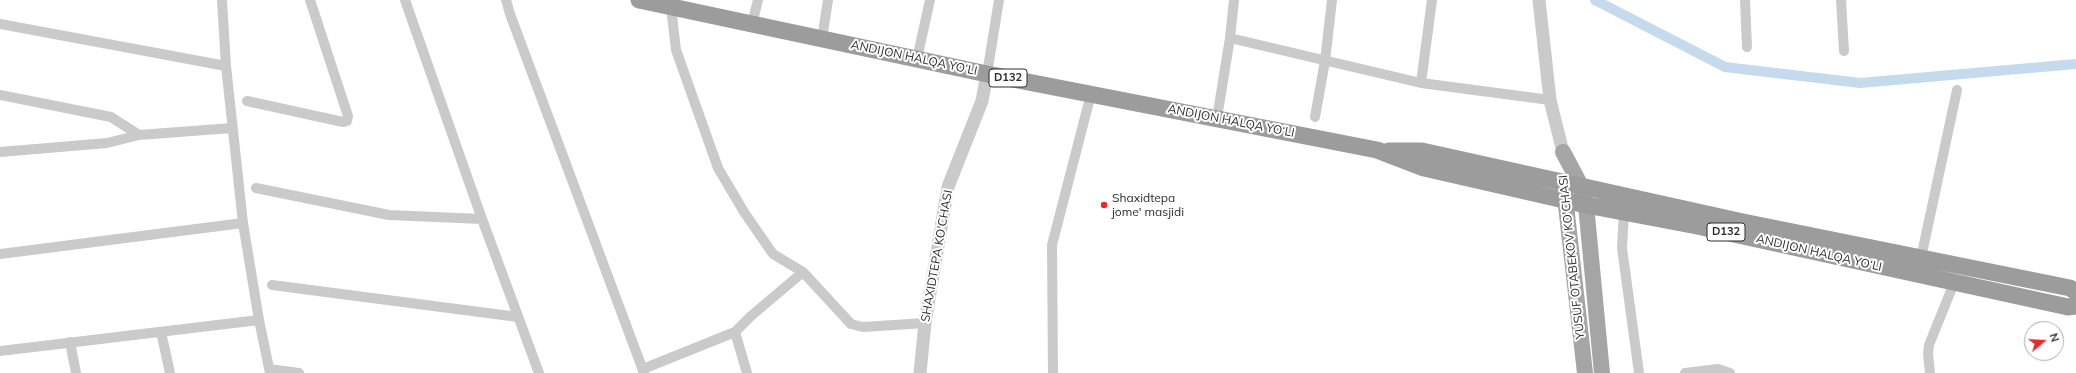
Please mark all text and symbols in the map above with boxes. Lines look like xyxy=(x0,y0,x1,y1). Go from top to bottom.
street label: ANDIJON HALQA YO‘LI xyxy=(850,38,978,78)
road number: D132 xyxy=(989,69,1027,87)
street label: ANDIJON HALQA YO‘LI xyxy=(1166,102,1296,140)
street label: YUSUF OTABEKOV KO'CHASI xyxy=(1556,174,1588,340)
street label: SHAXIDTEPA KO'CHASI xyxy=(918,189,956,323)
place label: Shaxidtepa jome' masjidi xyxy=(1112,191,1184,219)
marker: Shaxidtepa jome' masjidi xyxy=(1099,200,1109,210)
road number: D132 xyxy=(1707,223,1745,241)
street label: ANDIJON HALQA YO‘LI xyxy=(1755,232,1883,274)
north arrow xyxy=(2024,321,2064,361)
text: N xyxy=(2047,331,2062,344)

